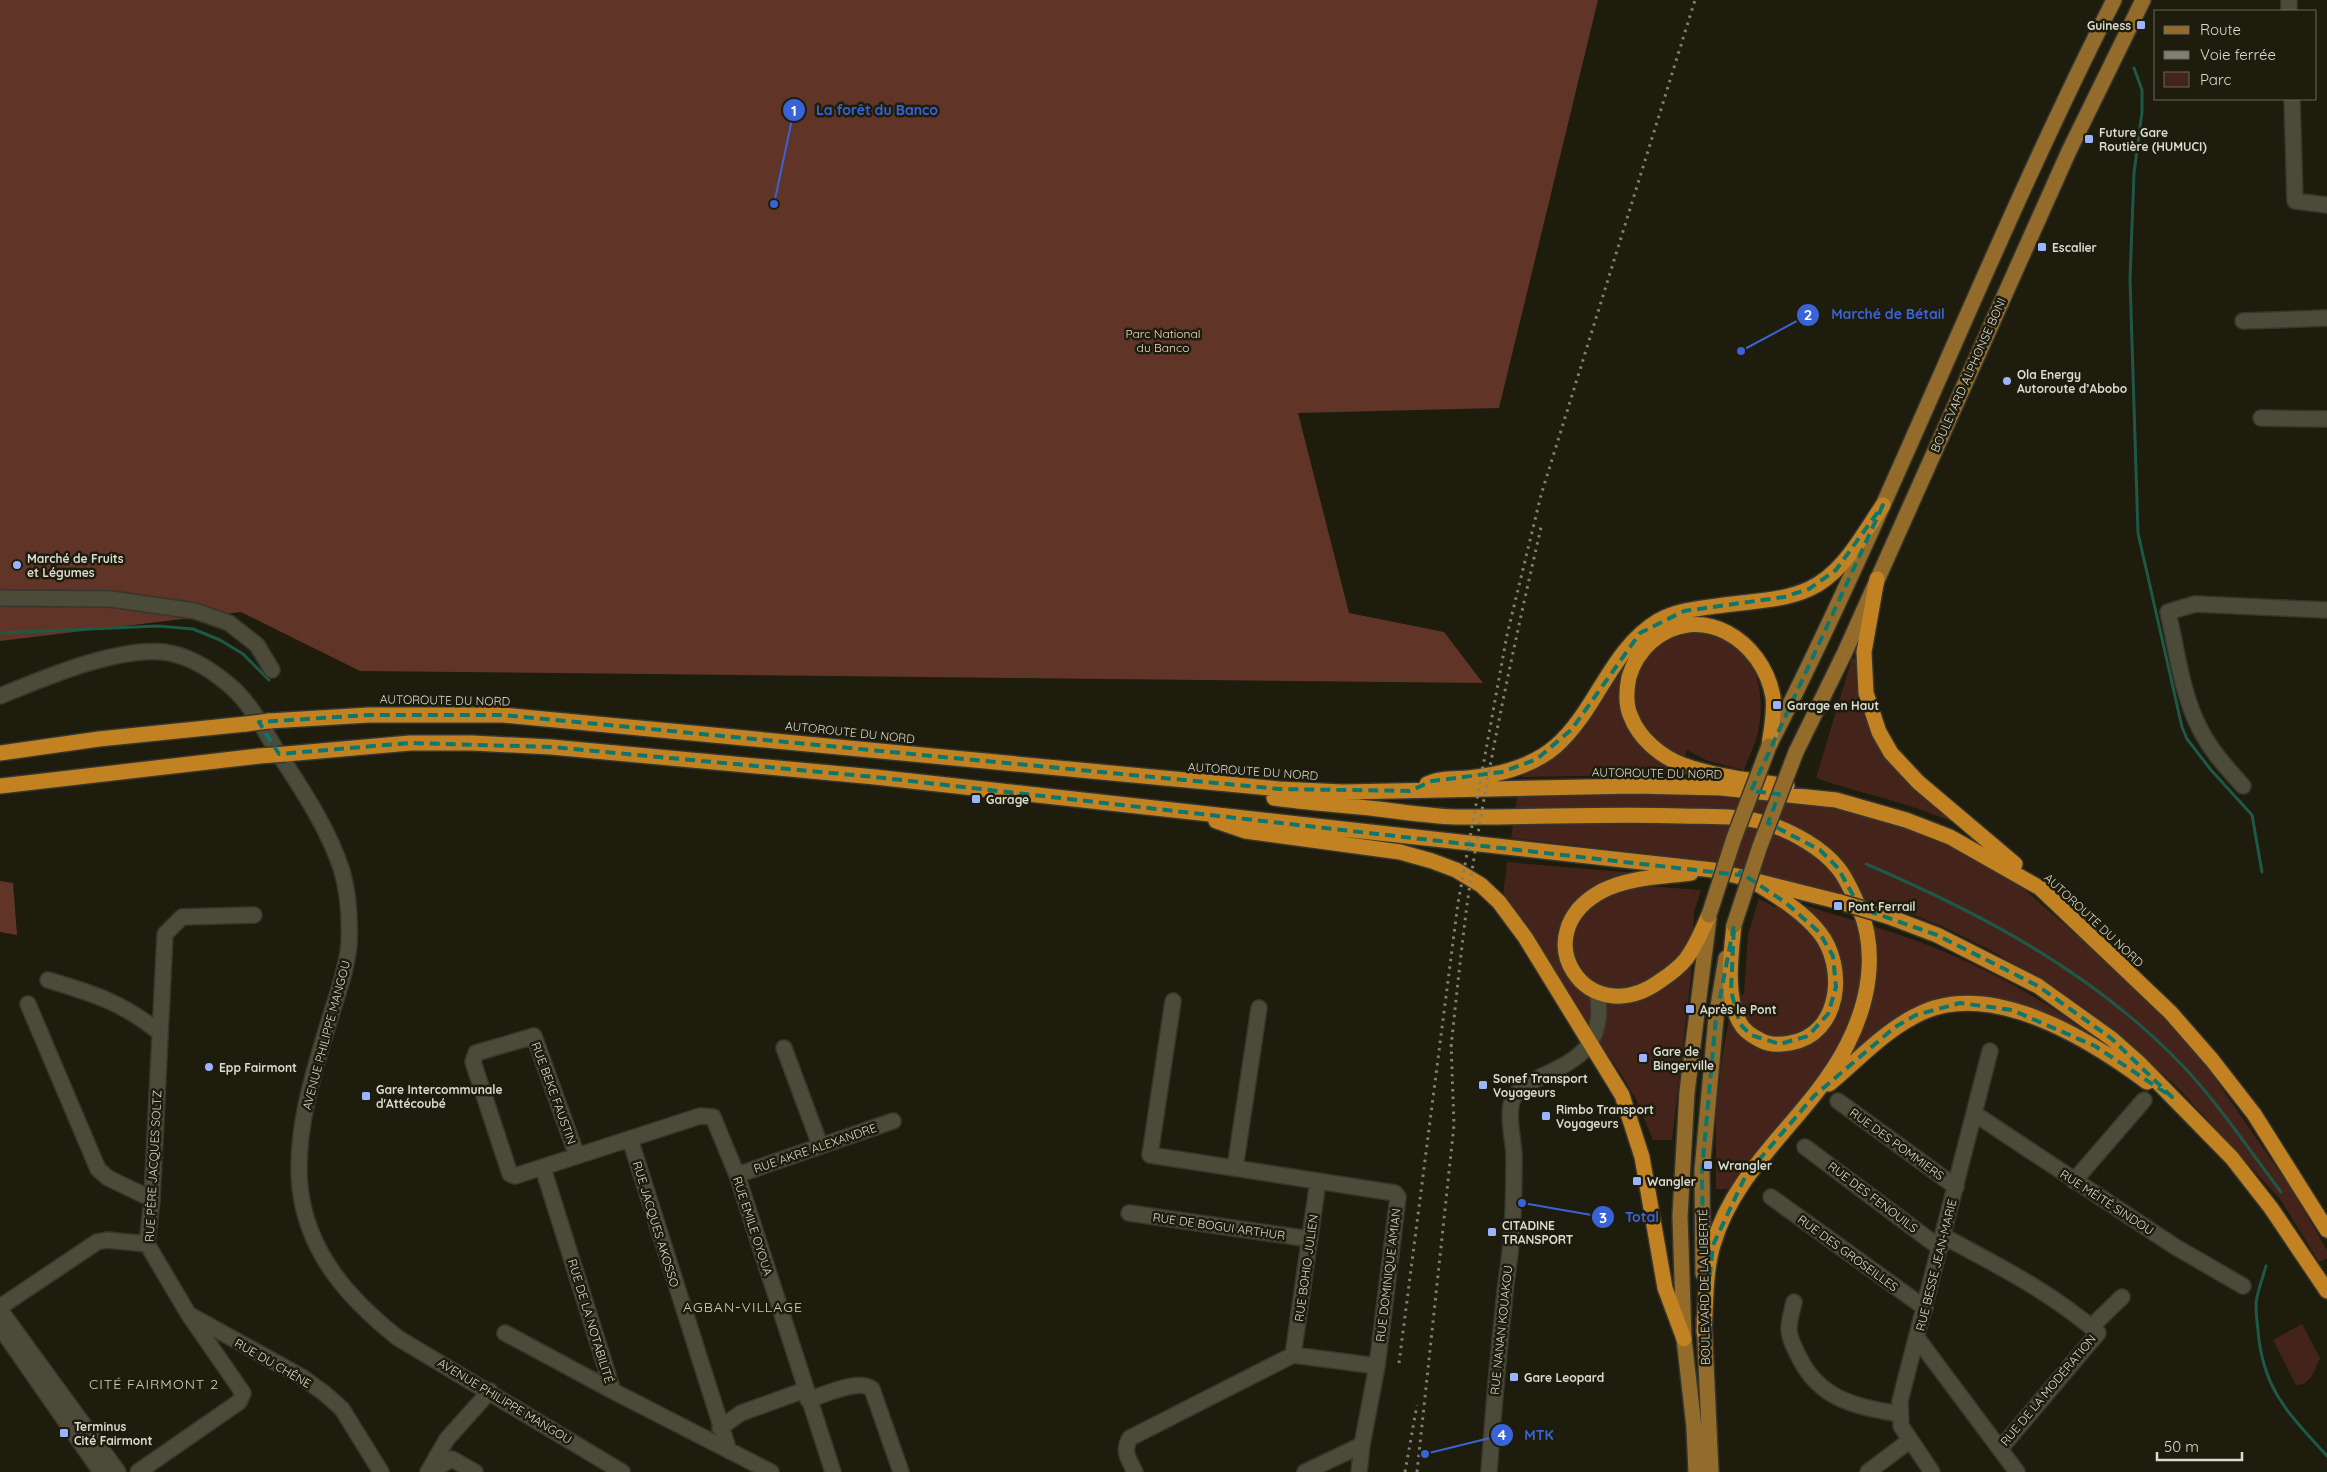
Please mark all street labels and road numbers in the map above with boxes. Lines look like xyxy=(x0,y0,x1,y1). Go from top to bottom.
street label: BOULEVARD ALPHONSE BONI xyxy=(1927,295,2009,455)
street label: AUTOROUTE DU NORD xyxy=(380,691,511,709)
street label: AUTOROUTE DU NORD xyxy=(784,718,916,746)
street label: AUTOROUTE DU NORD xyxy=(1187,759,1319,783)
street label: AUTOROUTE DU NORD xyxy=(1592,764,1723,782)
street label: AUTOROUTE DU NORD xyxy=(2041,870,2147,970)
street label: AVENUE PHILIPPE MANGOU xyxy=(299,959,353,1111)
street label: RUE BEKE FAUSTIN xyxy=(529,1040,579,1146)
street label: RUE PÈRE JACQUES SOLTZ xyxy=(142,1089,164,1242)
street label: RUE DES POMMIERS xyxy=(1847,1105,1947,1183)
street label: RUE AKRE ALEXANDRE xyxy=(752,1120,879,1176)
street label: RUE DES FENOUILS xyxy=(1825,1158,1921,1236)
street label: RUE JACQUES AKOSSO xyxy=(630,1159,682,1289)
street label: RUE MÉITÉ SINDOU xyxy=(2057,1166,2157,1238)
street label: RUE EMILE OYOUA xyxy=(730,1174,776,1278)
street label: RUE BESSE JEAN-MARIE xyxy=(1912,1197,1960,1332)
street label: RUE DOMINIQUE AMIAN xyxy=(1372,1207,1404,1343)
street label: RUE DE BOGUI ARTHUR xyxy=(1152,1209,1286,1243)
street label: BOULEVARD DE LA LIBERTÉ xyxy=(1695,1209,1713,1365)
street label: RUE DES GROSEILLES xyxy=(1795,1212,1901,1295)
street label: RUE BOHIO JULIEN xyxy=(1291,1213,1321,1323)
street label: RUE DE LA NOTABILITÉ xyxy=(565,1257,617,1385)
street label: RUE NANAN KOUAKOU xyxy=(1487,1264,1515,1396)
street label: RUE DE LA MODÉRATION xyxy=(1997,1331,2099,1449)
street label: RUE DU CHÊNE xyxy=(232,1335,314,1391)
street label: AVENUE PHILIPPE MANGOU xyxy=(435,1355,575,1447)

